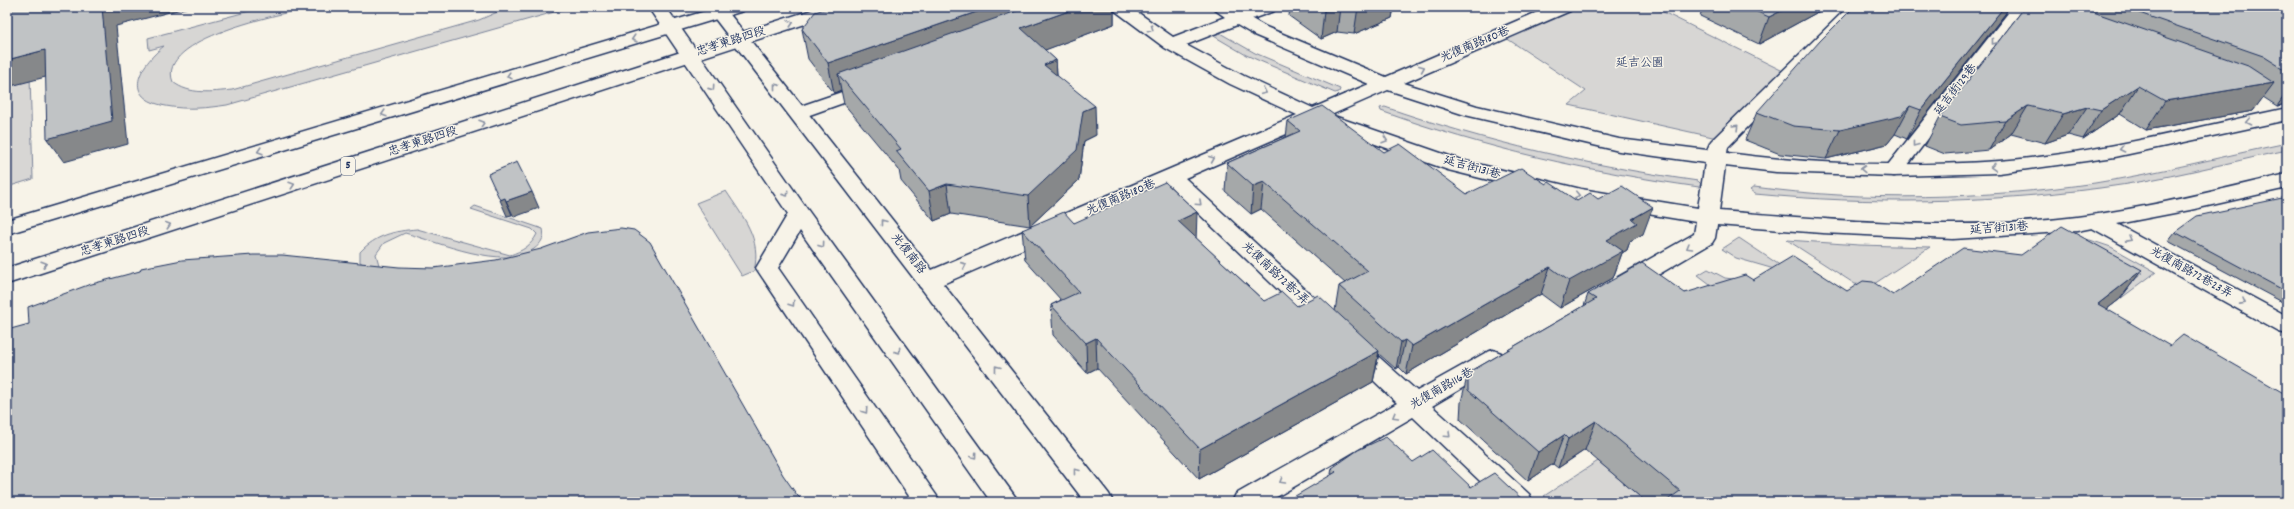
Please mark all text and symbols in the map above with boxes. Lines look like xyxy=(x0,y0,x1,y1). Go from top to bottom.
one-way arrow xyxy=(787,19,794,28)
street label: 忠孝東路四段 xyxy=(694,23,768,61)
street label: 光復南路180巷 xyxy=(1438,23,1512,67)
one-way arrow xyxy=(1146,24,1153,31)
one-way arrow xyxy=(630,34,637,43)
one-way arrow xyxy=(1992,37,1999,44)
park label: 延吉公園 xyxy=(1616,55,1664,72)
street label: 延吉街129巷 xyxy=(1930,61,1982,119)
one-way arrow xyxy=(1418,65,1425,73)
one-way arrow xyxy=(506,71,513,80)
one-way arrow xyxy=(707,83,714,90)
one-way arrow xyxy=(774,84,781,91)
one-way arrow xyxy=(1260,87,1268,95)
one-way arrow xyxy=(381,109,388,118)
one-way arrow xyxy=(2246,117,2252,125)
one-way arrow xyxy=(478,119,485,128)
street label: 忠孝東路四段 xyxy=(386,123,460,161)
one-way arrow xyxy=(1731,124,1739,132)
one-way arrow xyxy=(1381,136,1388,144)
one-way arrow xyxy=(1912,140,1919,147)
one-way arrow xyxy=(2119,145,2125,153)
one-way arrow xyxy=(257,146,264,155)
street label: 延吉街131巷 xyxy=(1442,152,1502,184)
one-way arrow xyxy=(1209,155,1216,163)
road number: 5 xyxy=(341,157,355,175)
one-way arrow xyxy=(1990,162,1996,171)
one-way arrow xyxy=(1860,165,1866,173)
street label: 光復南路180巷 xyxy=(1084,176,1158,220)
one-way arrow xyxy=(288,181,295,189)
one-way arrow xyxy=(781,190,788,197)
one-way arrow xyxy=(1573,190,1580,199)
one-way arrow xyxy=(1195,198,1202,205)
street label: 延吉街131巷 xyxy=(1969,218,2029,240)
one-way arrow xyxy=(880,219,887,226)
one-way arrow xyxy=(164,221,171,230)
street label: 忠孝東路四段 xyxy=(78,223,152,261)
street label: 光復南路 xyxy=(887,230,929,278)
one-way arrow xyxy=(2125,235,2132,242)
street label: 光復南路72巷7弄 xyxy=(1238,238,1312,310)
one-way arrow xyxy=(817,241,824,248)
one-way arrow xyxy=(1686,242,1694,249)
street label: 光復南路72巷23弄 xyxy=(2146,243,2236,303)
one-way arrow xyxy=(41,261,48,269)
one-way arrow xyxy=(960,261,967,269)
one-way arrow xyxy=(2239,297,2246,305)
one-way arrow xyxy=(787,300,795,307)
one-way arrow xyxy=(893,347,901,354)
street label: 光復南路116巷 xyxy=(1407,364,1477,414)
one-way arrow xyxy=(994,366,1001,373)
one-way arrow xyxy=(860,407,868,414)
one-way arrow xyxy=(1392,412,1399,419)
one-way arrow xyxy=(1443,430,1451,438)
one-way arrow xyxy=(969,452,976,459)
one-way arrow xyxy=(1074,469,1081,476)
one-way arrow xyxy=(1279,476,1286,483)

